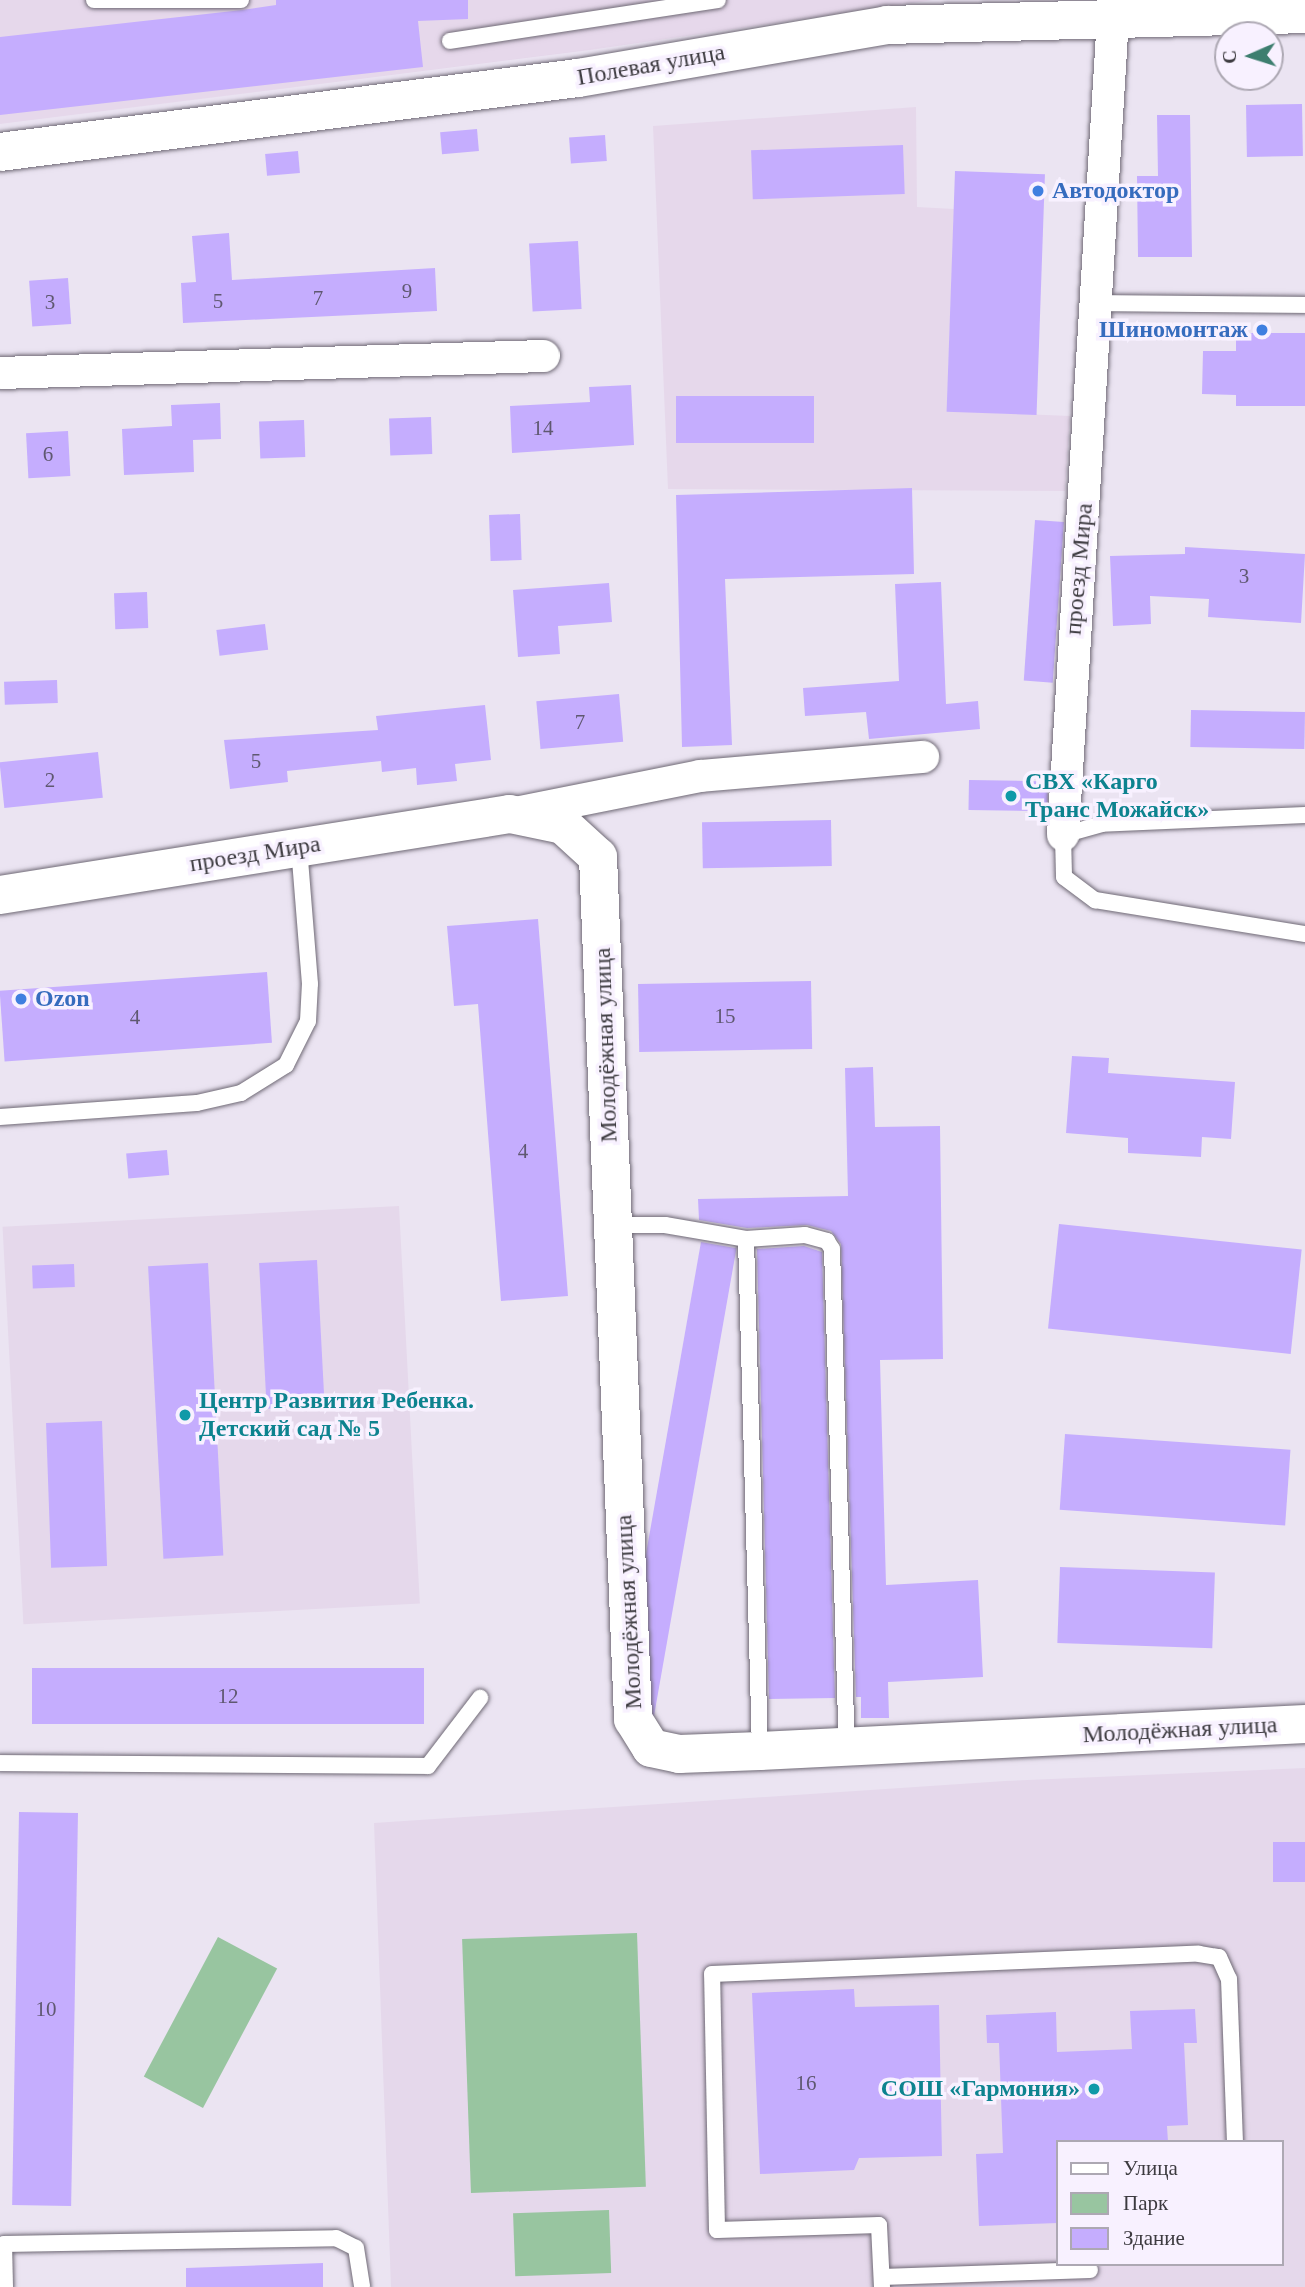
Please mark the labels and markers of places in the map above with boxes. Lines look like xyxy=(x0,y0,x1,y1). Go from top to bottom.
place label: Автодоктор xyxy=(1052,177,1179,205)
marker: Автодоктор xyxy=(1030,183,1046,199)
place label: Шиномонтаж xyxy=(1099,316,1248,344)
marker: Шиномонтаж xyxy=(1254,322,1270,338)
place label: СВХ «Карго Транс Можайск» xyxy=(1025,768,1209,824)
marker: СВХ «Карго Транс Можайск» xyxy=(1003,788,1019,804)
place label: Ozon xyxy=(35,985,90,1013)
marker: Ozon xyxy=(13,991,29,1007)
place label: Центр Развития Ребенка. Детский сад № 5 xyxy=(199,1387,474,1443)
marker: Центр Развития Ребенка. Детский сад № 5 xyxy=(177,1407,193,1423)
place label: СОШ «Гармония» xyxy=(881,2075,1080,2103)
marker: СОШ «Гармония» xyxy=(1086,2081,1102,2097)

